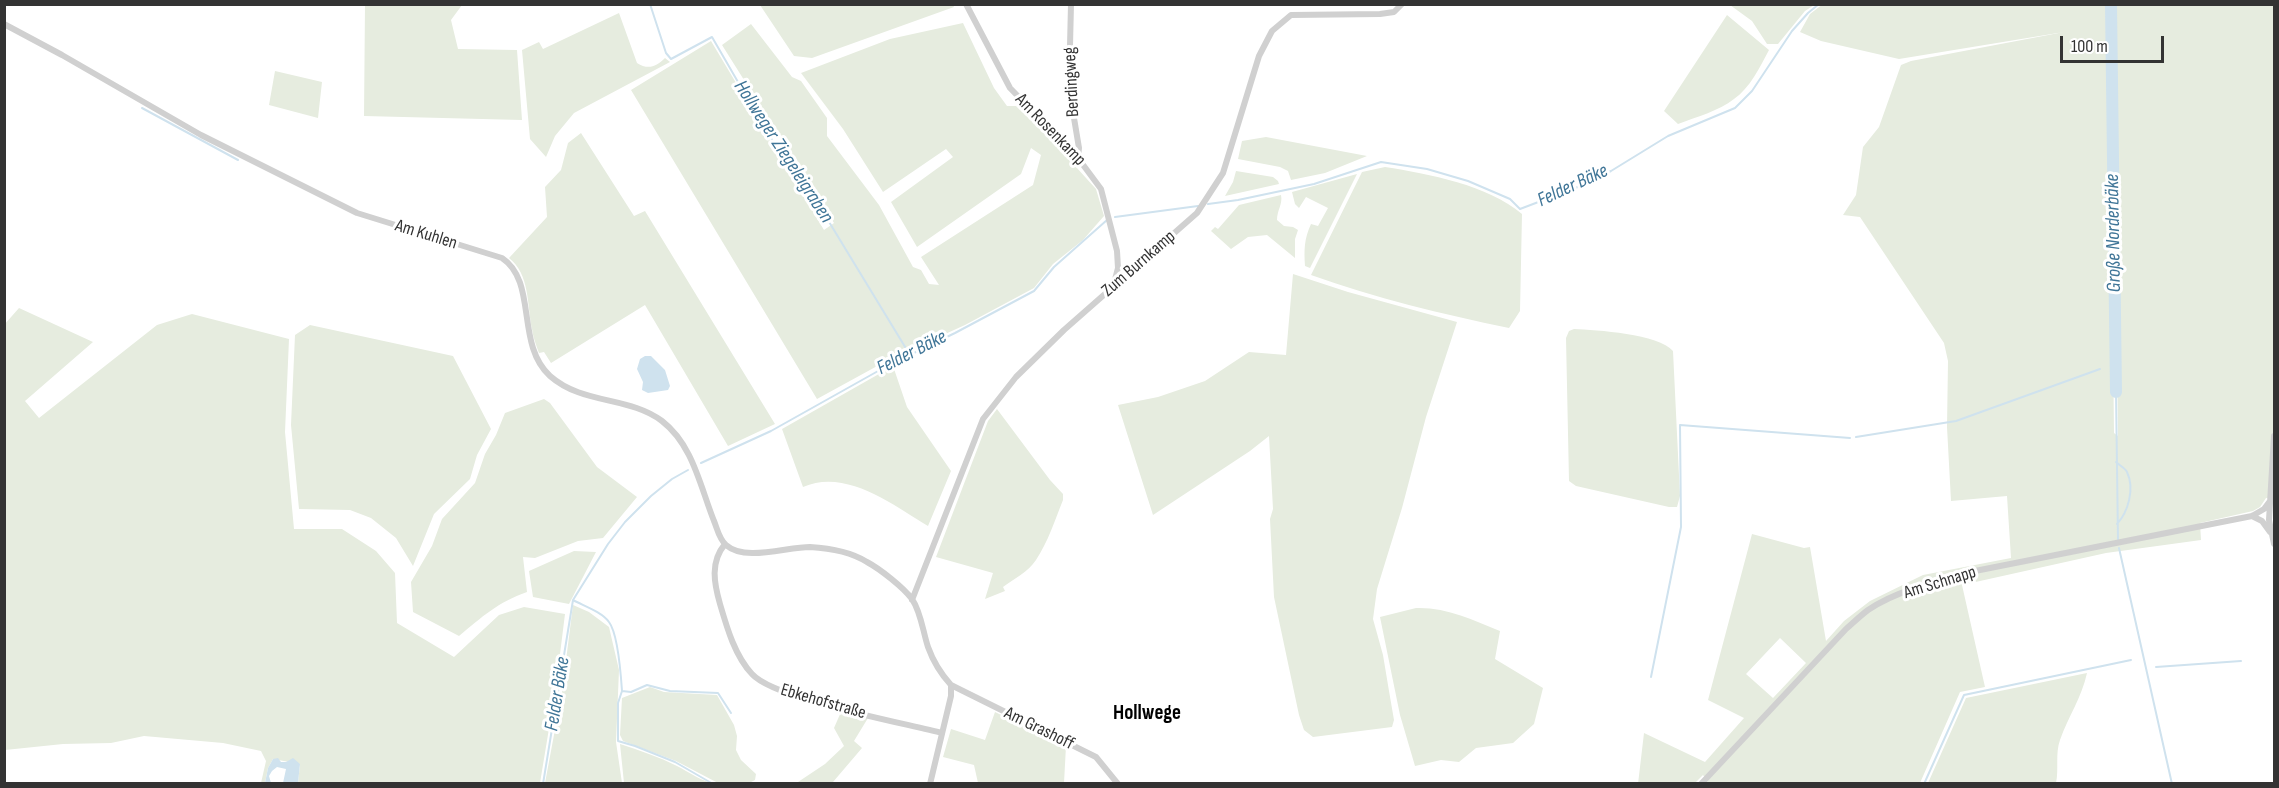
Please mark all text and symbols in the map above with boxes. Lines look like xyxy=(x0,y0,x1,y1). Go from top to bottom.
scale bar xyxy=(2063,24,2166,62)
text: 100 m xyxy=(2071,36,2108,57)
street label: Berdingweg xyxy=(1059,46,1085,118)
water label: Hollweger Ziegeleigraben xyxy=(728,76,838,228)
street label: Am Rosenkamp xyxy=(1010,89,1090,171)
water label: Felder Bäke xyxy=(1534,159,1612,213)
water label: Große Norderbäke xyxy=(2101,174,2127,292)
street label: Am Kuhlen xyxy=(392,215,460,255)
street label: Zum Burnkamp xyxy=(1098,226,1180,302)
water label: Felder Bäke xyxy=(873,325,951,381)
street label: Am Schnapp xyxy=(1901,562,1979,604)
water label: Felder Bäke xyxy=(540,655,576,733)
street label: Ebkehofstraße xyxy=(778,680,868,724)
district label: Hollwege xyxy=(1113,701,1181,727)
street label: Am Grashoff xyxy=(1000,703,1078,755)

